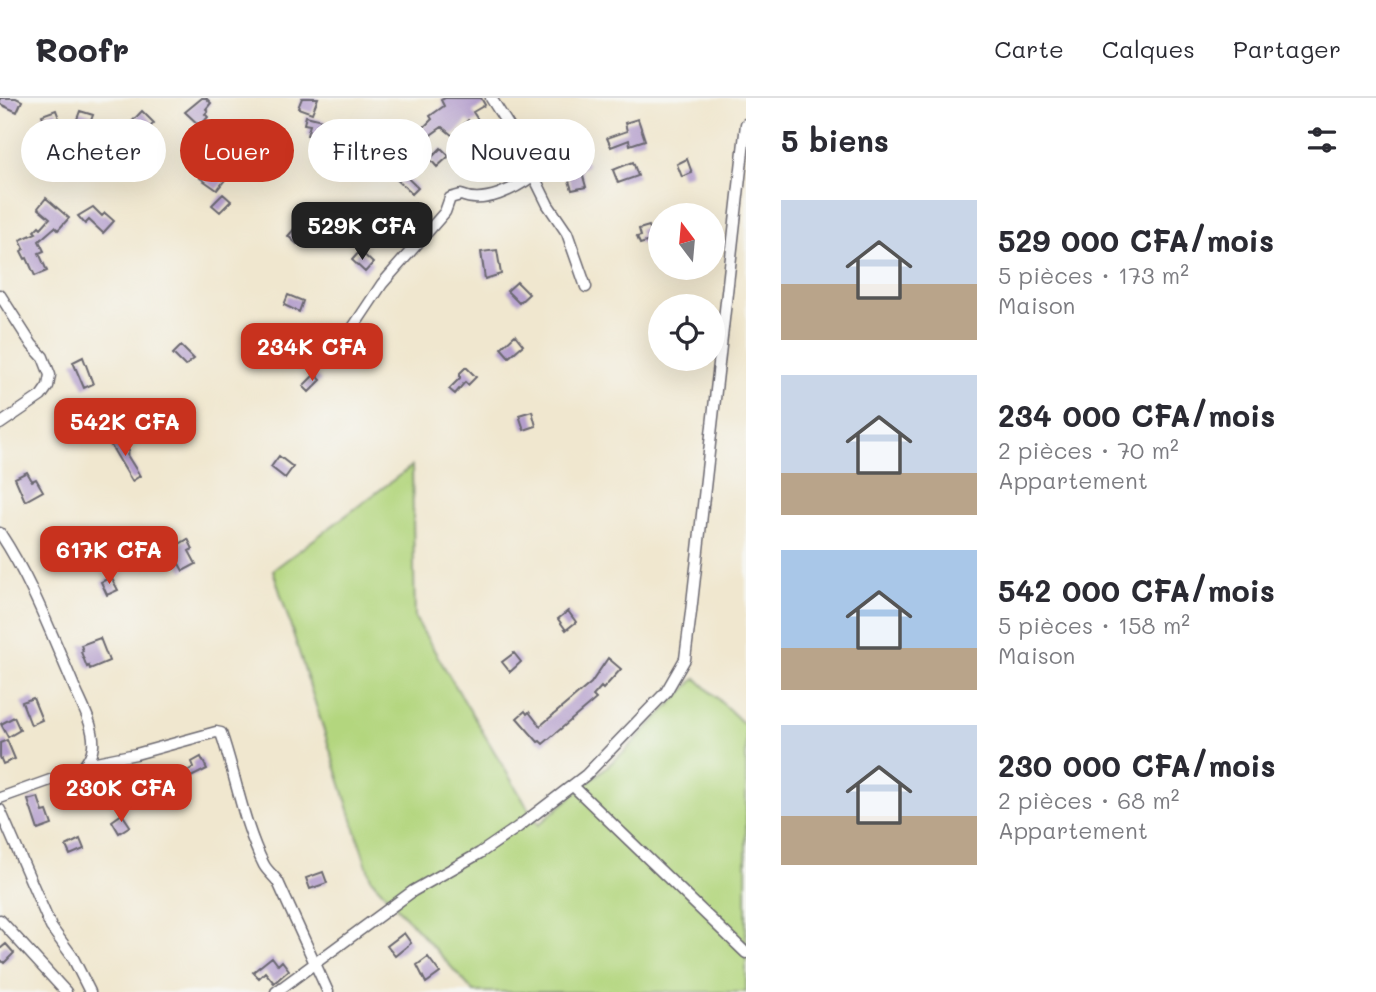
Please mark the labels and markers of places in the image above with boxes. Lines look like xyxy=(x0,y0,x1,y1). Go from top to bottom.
pin: 529K CFA xyxy=(290,202,434,262)
pin: 234K CFA xyxy=(240,324,384,383)
pin: 542K CFA xyxy=(53,398,197,458)
pin: 617K CFA xyxy=(37,526,181,586)
pin: 230K CFA xyxy=(49,764,193,824)

